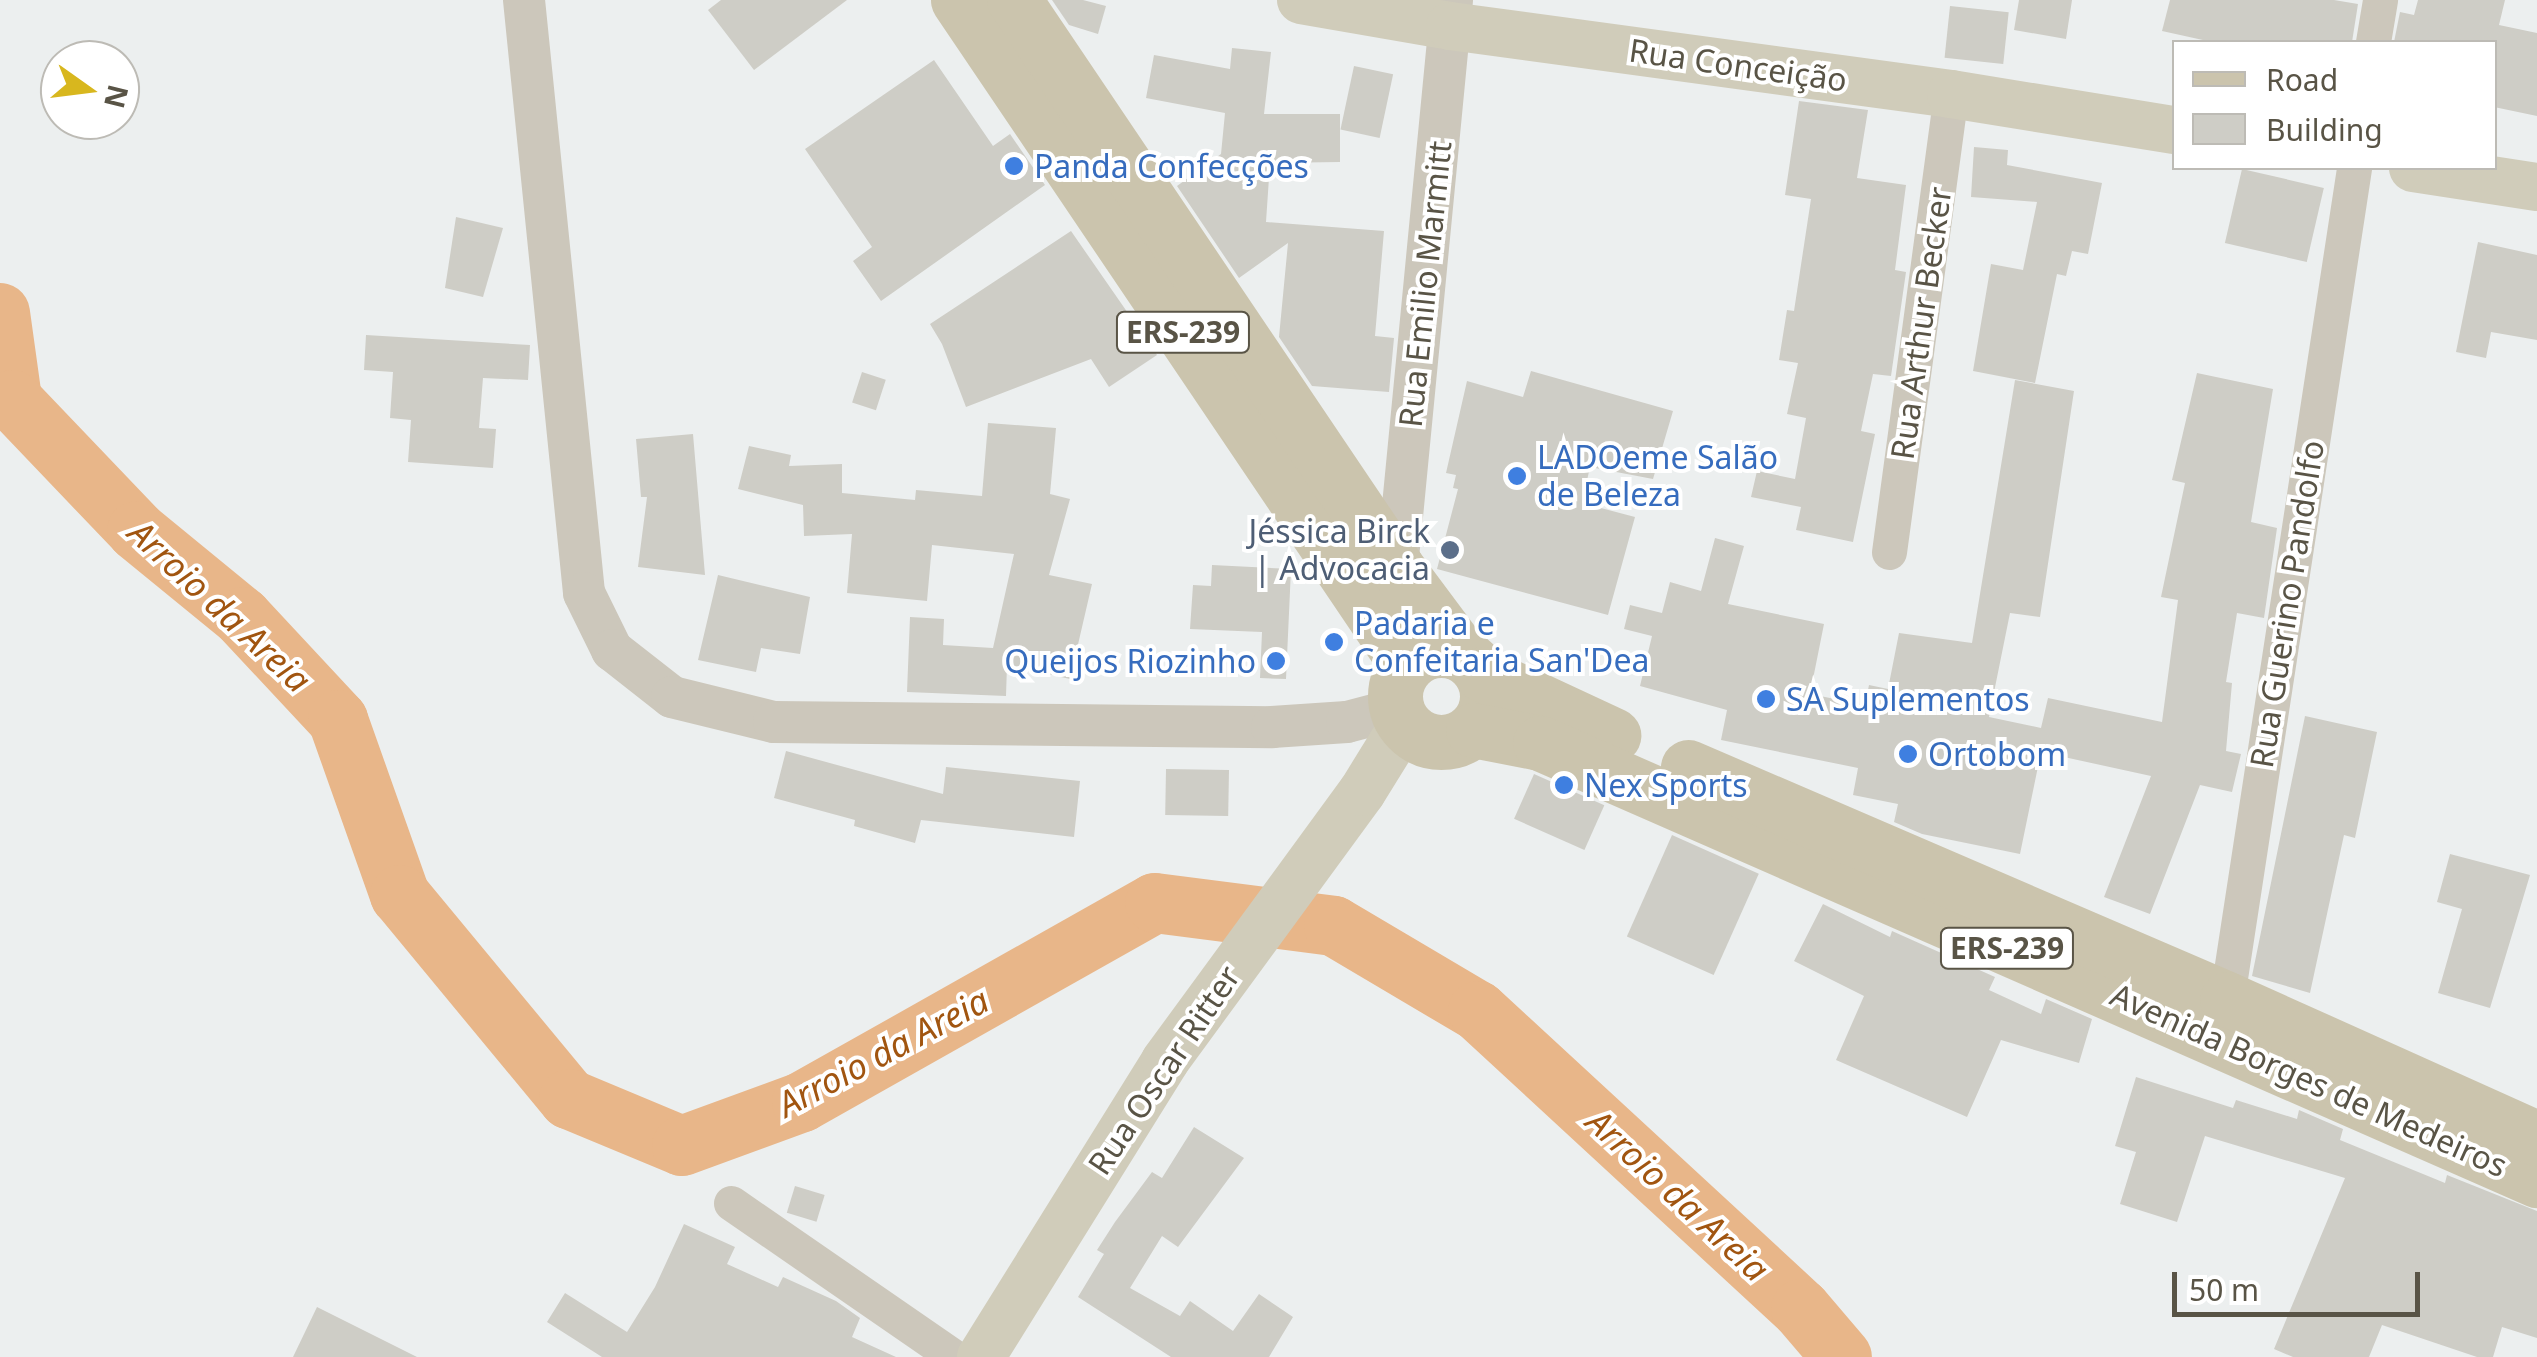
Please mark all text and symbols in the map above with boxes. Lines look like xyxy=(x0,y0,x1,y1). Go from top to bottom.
street label: Rua Conceição xyxy=(1627,31,1849,99)
north arrow xyxy=(40,40,140,140)
legend xyxy=(2172,40,2497,170)
text: Road xyxy=(2266,59,2338,100)
text: N xyxy=(96,81,138,112)
text: Building xyxy=(2266,109,2383,150)
street label: Rua Emilio Marmitt xyxy=(1391,139,1459,429)
place label: Panda Confecções xyxy=(1034,147,1309,185)
marker: Panda Confecções xyxy=(1003,155,1025,177)
street label: Rua Arthur Becker xyxy=(1883,184,1959,462)
road number: ERS-239 xyxy=(1116,307,1250,357)
street label: Rua Guerino Pandolfo xyxy=(2242,438,2332,770)
place label: LADOeme Salão de Beleza xyxy=(1537,439,1778,514)
marker: LADOeme Salão de Beleza xyxy=(1506,465,1528,487)
water label: Arroio da Areia xyxy=(121,511,319,701)
place label: Jéssica Birck | Advocacia xyxy=(1249,513,1430,588)
marker: Jéssica Birck | Advocacia xyxy=(1439,539,1461,561)
place label: Padaria e Confeitaria San'Dea xyxy=(1354,605,1649,680)
marker: Padaria e Confeitaria San'Dea xyxy=(1323,631,1345,653)
place label: Queijos Riozinho xyxy=(1004,642,1256,680)
marker: Queijos Riozinho xyxy=(1265,650,1287,672)
place label: SA Suplementos xyxy=(1786,680,2030,718)
marker: SA Suplementos xyxy=(1755,688,1777,710)
place label: Ortobom xyxy=(1928,735,2066,773)
marker: Ortobom xyxy=(1897,743,1919,765)
place label: Nex Sports xyxy=(1584,766,1748,804)
marker: Nex Sports xyxy=(1553,774,1575,796)
road number: ERS-239 xyxy=(1940,923,2074,973)
street label: Rua Oscar Ritter xyxy=(1080,958,1248,1182)
street label: Avenida Borges de Medeiros xyxy=(2105,975,2513,1185)
water label: Arroio da Areia xyxy=(770,979,996,1125)
water label: Arroio da Areia xyxy=(1579,1100,1777,1290)
scale bar xyxy=(2177,1252,2424,1314)
text: 50 m xyxy=(2189,1269,2259,1310)

